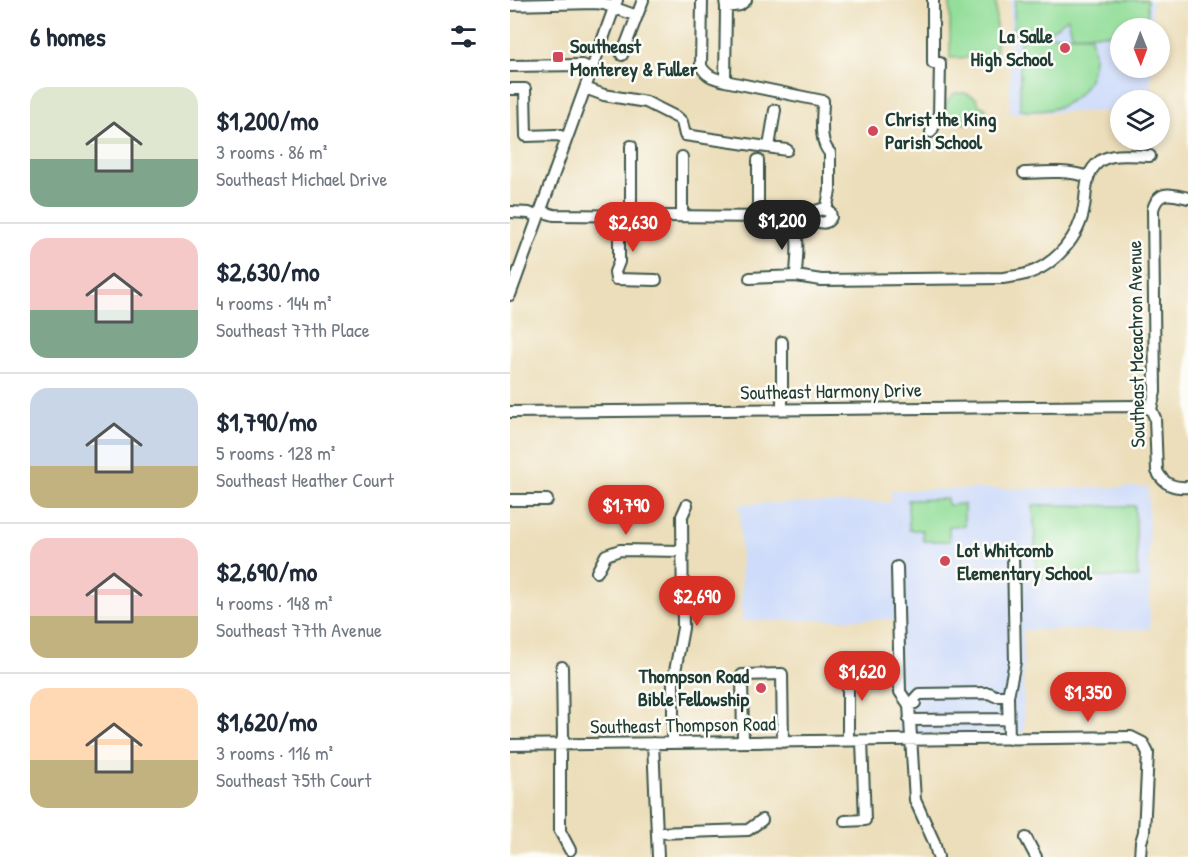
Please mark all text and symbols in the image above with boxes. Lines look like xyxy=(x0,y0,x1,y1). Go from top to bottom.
north arrow xyxy=(1110,18,1170,78)
map controls xyxy=(1110,18,1170,150)
text: 6 homes xyxy=(30,19,106,54)
icon: filters xyxy=(447,20,480,53)
place label: La Salle High School xyxy=(970,22,1054,73)
place label: Southeast Monterey & Fuller xyxy=(570,32,698,83)
marker: La Salle High School xyxy=(1058,41,1072,55)
marker: Southeast Monterey & Fuller xyxy=(551,50,565,64)
button: layers xyxy=(1110,90,1170,150)
text: $1,200/mo xyxy=(216,103,319,138)
place label: Christ the King Parish School xyxy=(885,105,997,155)
icon: home xyxy=(78,111,150,183)
marker: Christ the King Parish School xyxy=(866,124,880,138)
text: 3 rooms · 86 m² xyxy=(216,138,327,165)
text: Southeast Michael Drive xyxy=(216,165,387,192)
pin: $1,200 xyxy=(733,200,831,251)
pin: $2,630 xyxy=(584,202,682,253)
text: $1,200 xyxy=(758,206,806,233)
text: $2,630 xyxy=(608,208,658,235)
street label: Southeast Mceachron Avenue xyxy=(1120,240,1151,448)
text: $2,630/mo xyxy=(216,254,319,289)
icon: home xyxy=(78,262,150,334)
text: 4 rooms · 144 m² xyxy=(216,289,331,316)
text: Southeast 77th Place xyxy=(216,316,370,343)
street label: Southeast Harmony Drive xyxy=(740,375,922,406)
text: $1,790/mo xyxy=(216,404,317,439)
icon: home xyxy=(78,412,150,484)
text: 5 rooms · 128 m² xyxy=(216,439,335,466)
text: Southeast Heather Court xyxy=(216,466,394,493)
pin: $1,790 xyxy=(577,485,675,536)
text: $1,790 xyxy=(602,491,650,518)
place label: Lot Whitcomb Elementary School xyxy=(957,536,1093,587)
text: $2,690/mo xyxy=(216,554,317,589)
marker: Lot Whitcomb Elementary School xyxy=(938,554,952,568)
icon: home xyxy=(78,562,150,634)
pin: $2,690 xyxy=(648,576,746,627)
text: $2,690 xyxy=(673,582,721,609)
text: 4 rooms · 148 m² xyxy=(216,589,333,616)
text: Southeast 77th Avenue xyxy=(216,616,382,643)
pin: $1,620 xyxy=(813,651,911,702)
text: $1,620 xyxy=(838,657,886,684)
place label: Thompson Road Bible Fellowship xyxy=(638,662,749,713)
pin: $1,350 xyxy=(1039,672,1137,723)
text: $1,350 xyxy=(1064,678,1112,705)
marker: Thompson Road Bible Fellowship xyxy=(754,681,768,695)
text: $1,620/mo xyxy=(216,704,317,739)
street label: Southeast Thompson Road xyxy=(590,709,776,740)
icon: home xyxy=(78,712,150,784)
text: 3 rooms · 116 m² xyxy=(216,739,333,766)
text: Southeast 75th Court xyxy=(216,766,371,793)

